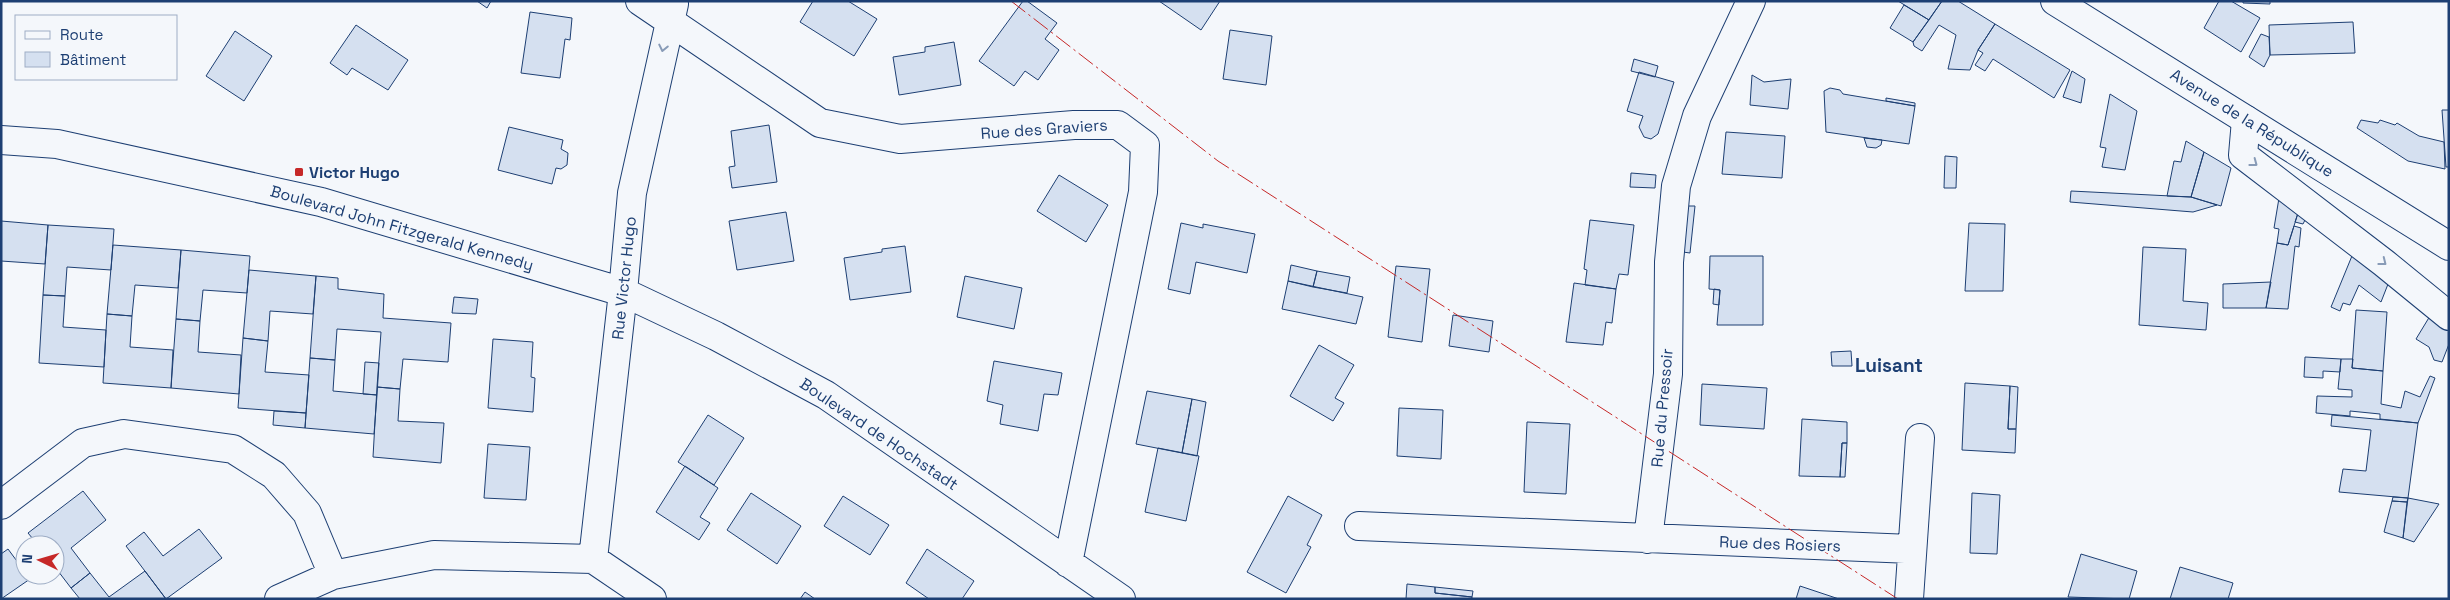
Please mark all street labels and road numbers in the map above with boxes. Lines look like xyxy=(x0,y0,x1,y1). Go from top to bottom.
street label: Avenue de la République xyxy=(2166,64,2338,182)
street label: Rue des Graviers xyxy=(980,114,1108,144)
street label: Boulevard John Fitzgerald Kennedy xyxy=(268,180,536,276)
street label: Rue Victor Hugo xyxy=(607,215,641,341)
street label: Rue du Pressoir xyxy=(1646,348,1678,468)
street label: Boulevard de Hochstadt xyxy=(796,373,962,495)
street label: Rue des Rosiers xyxy=(1719,531,1841,557)

